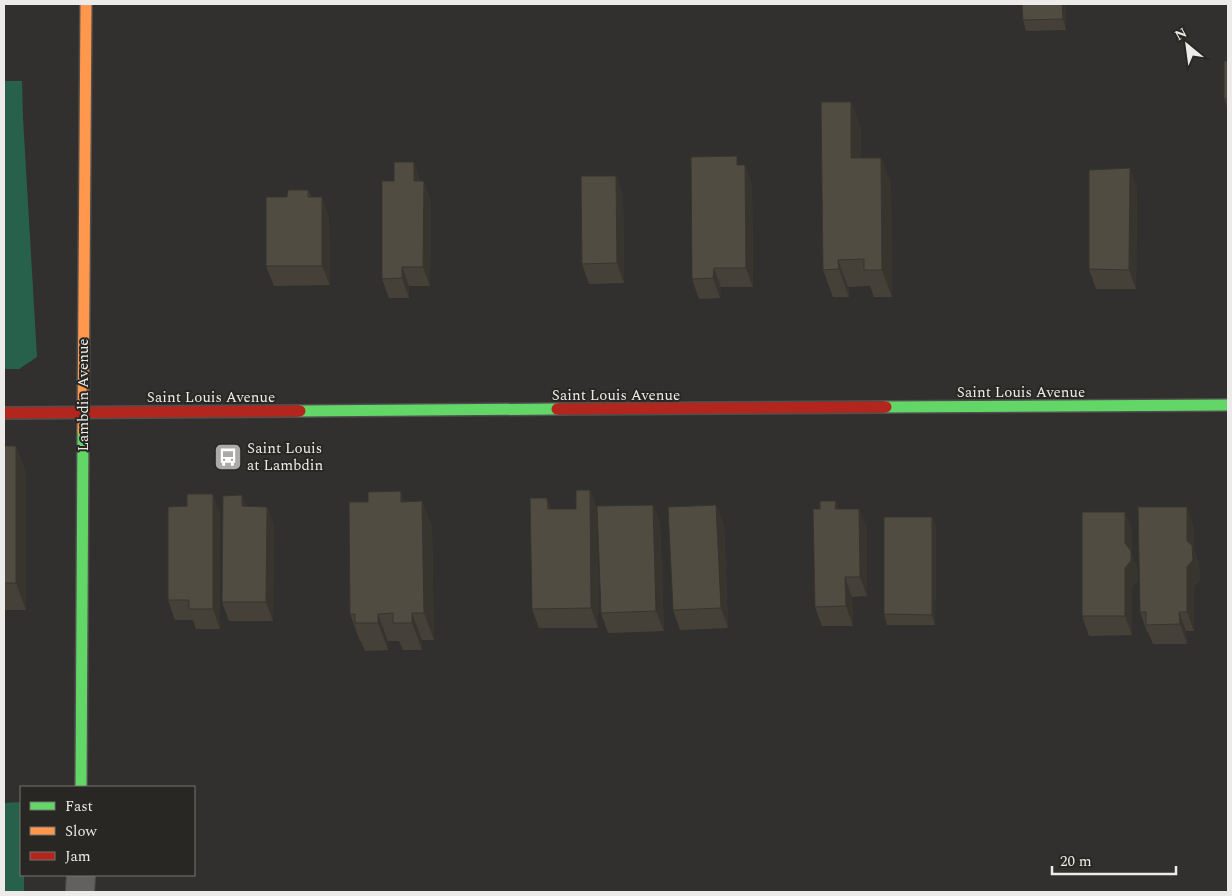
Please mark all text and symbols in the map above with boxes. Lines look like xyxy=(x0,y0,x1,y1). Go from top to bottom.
north arrow xyxy=(1162,20,1212,70)
text: N xyxy=(1171,22,1191,46)
street label: Lambdin Avenue xyxy=(72,338,95,452)
street label: Saint Louis Avenue xyxy=(957,381,1085,404)
street label: Saint Louis Avenue xyxy=(552,384,680,407)
street label: Saint Louis Avenue xyxy=(147,386,275,409)
place label: Saint Louis at Lambdin xyxy=(247,437,324,477)
bus stop icon: Saint Louis at Lambdin xyxy=(213,442,243,472)
legend xyxy=(20,786,195,876)
text: Fast xyxy=(65,795,93,818)
text: Slow xyxy=(65,820,97,843)
scale bar xyxy=(1052,844,1176,876)
text: Jam xyxy=(65,845,91,868)
text: 20 m xyxy=(1060,850,1092,873)

